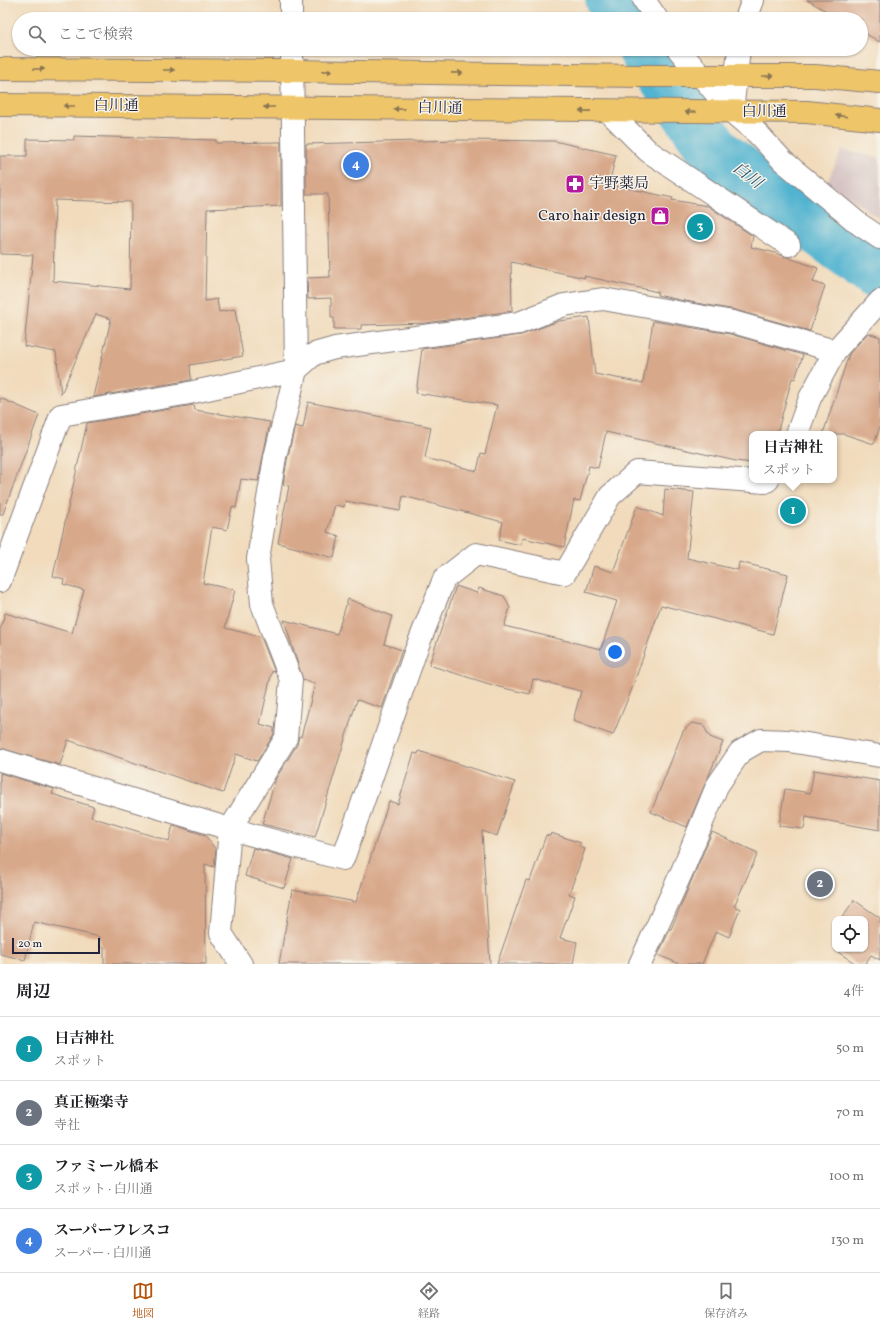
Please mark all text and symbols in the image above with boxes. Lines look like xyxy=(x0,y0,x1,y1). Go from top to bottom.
search box xyxy=(12,12,868,56)
icon: search xyxy=(26,23,48,45)
text: ここで検索 xyxy=(58,25,133,46)
one-way arrow xyxy=(33,66,46,72)
one-way arrow xyxy=(163,67,176,73)
one-way arrow xyxy=(321,68,334,74)
one-way arrow xyxy=(451,70,463,77)
one-way arrow xyxy=(762,73,775,79)
street label: 白川通 xyxy=(93,96,139,117)
street label: 白川通 xyxy=(417,98,463,120)
street label: 白川通 xyxy=(741,102,787,123)
one-way arrow xyxy=(62,103,75,109)
one-way arrow xyxy=(263,104,275,111)
one-way arrow xyxy=(392,106,405,112)
one-way arrow xyxy=(578,108,591,114)
one-way arrow xyxy=(683,109,696,115)
one-way arrow xyxy=(835,113,847,119)
pin: 4 xyxy=(343,150,369,180)
water label: 白川 xyxy=(728,158,768,196)
pharmacy icon: 宇野薬局 xyxy=(564,173,586,195)
place label: 宇野薬局 xyxy=(589,174,649,195)
shop icon: Caro hair design xyxy=(649,205,671,227)
place label: Caro hair design xyxy=(538,206,646,227)
pin: 3 xyxy=(687,212,713,242)
popup xyxy=(749,431,837,483)
text: 日吉神社 xyxy=(763,438,823,459)
text: スポット xyxy=(763,462,815,480)
pin: 1 xyxy=(780,496,806,526)
your location xyxy=(605,642,625,662)
pin: 2 xyxy=(807,869,833,899)
map controls xyxy=(832,916,868,952)
button: locate xyxy=(832,916,868,952)
scale bar xyxy=(12,936,100,955)
text: 20 m xyxy=(18,937,42,952)
text: 周辺 xyxy=(16,981,50,1004)
text: 4件 xyxy=(843,983,864,1001)
text: 日吉神社 xyxy=(54,1029,114,1050)
text: 1 xyxy=(26,1040,32,1058)
text: 50 m xyxy=(836,1040,864,1058)
text: スポット xyxy=(54,1053,106,1071)
text: 真正極楽寺 xyxy=(54,1093,129,1114)
text: 2 xyxy=(26,1104,32,1122)
text: 70 m xyxy=(836,1104,864,1122)
text: 寺社 xyxy=(54,1117,80,1135)
text: ファミール橋本 xyxy=(54,1157,158,1178)
text: 3 xyxy=(26,1168,32,1186)
text: 100 m xyxy=(829,1168,864,1186)
text: スポット · 白川通 xyxy=(54,1181,153,1199)
text: スーパーフレスコ xyxy=(54,1221,171,1242)
text: 4 xyxy=(25,1232,33,1250)
text: 130 m xyxy=(831,1232,864,1250)
text: スーパー · 白川通 xyxy=(54,1245,151,1263)
tab: 地図 xyxy=(132,1280,154,1322)
tab: 経路 xyxy=(418,1280,440,1322)
tab: 保存済み xyxy=(704,1280,748,1322)

